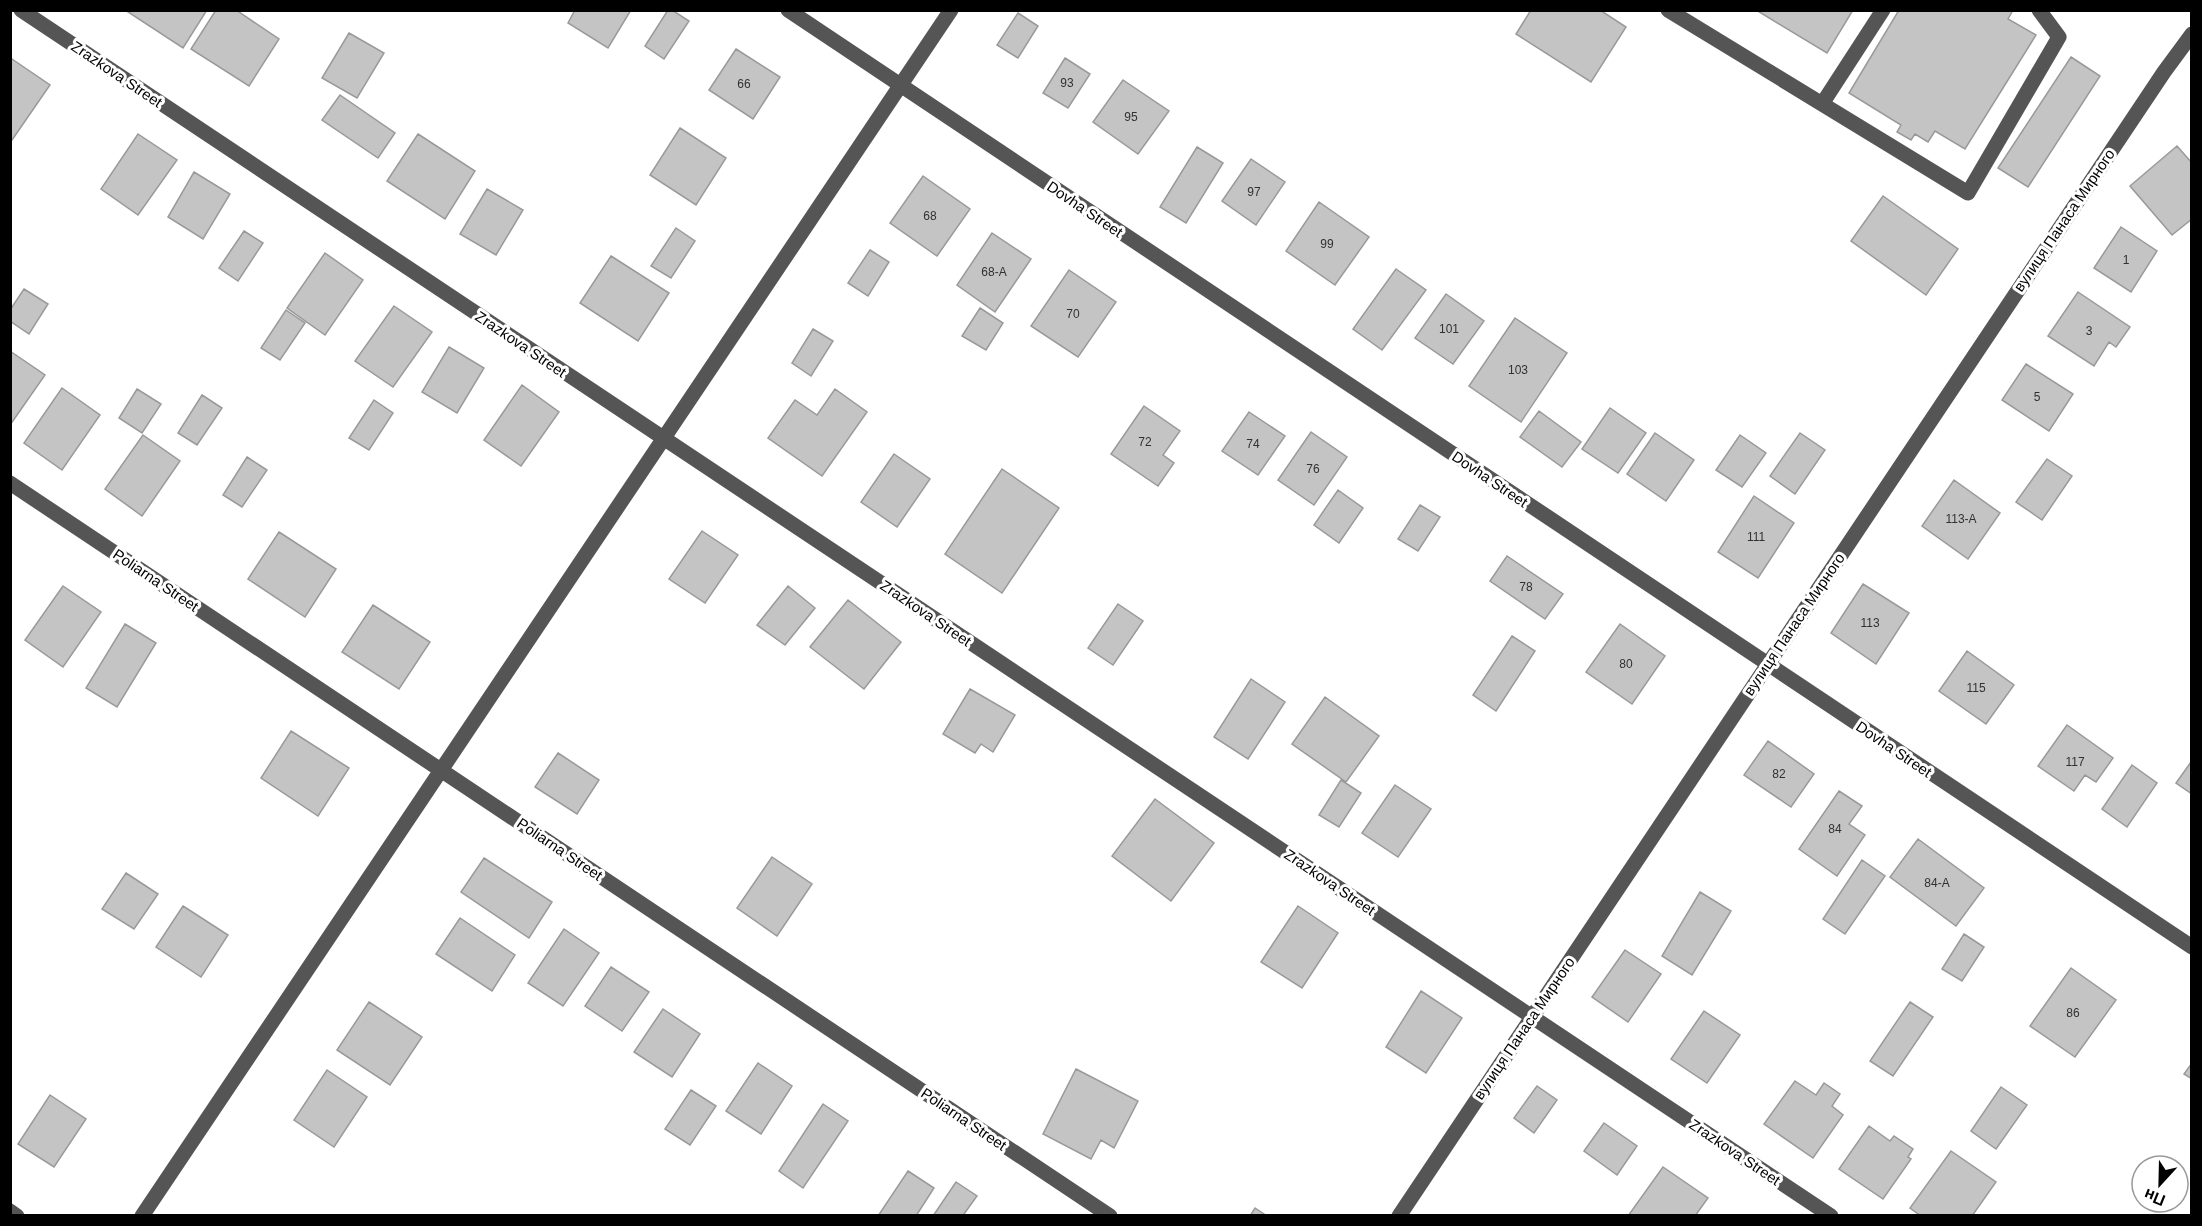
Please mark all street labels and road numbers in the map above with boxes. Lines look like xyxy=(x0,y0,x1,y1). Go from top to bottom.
street label: Zrazkova Street xyxy=(68,37,166,111)
street label: вулиця Панаса Мирного xyxy=(2010,146,2118,294)
street label: Dovha Street xyxy=(1044,177,1127,241)
street label: Zrazkova Street xyxy=(472,307,570,381)
street label: Dovha Street xyxy=(1449,447,1532,511)
street label: Poliarna Street xyxy=(110,545,203,615)
street label: вулиця Панаса Мирного xyxy=(1740,550,1848,698)
street label: Zrazkova Street xyxy=(877,576,975,650)
street label: Dovha Street xyxy=(1853,717,1936,781)
street label: Poliarna Street xyxy=(514,814,607,884)
street label: Zrazkova Street xyxy=(1281,845,1379,919)
street label: вулиця Панаса Мирного xyxy=(1470,954,1578,1102)
street label: Poliarna Street xyxy=(918,1084,1011,1154)
street label: Zrazkova Street xyxy=(1686,1115,1784,1189)

